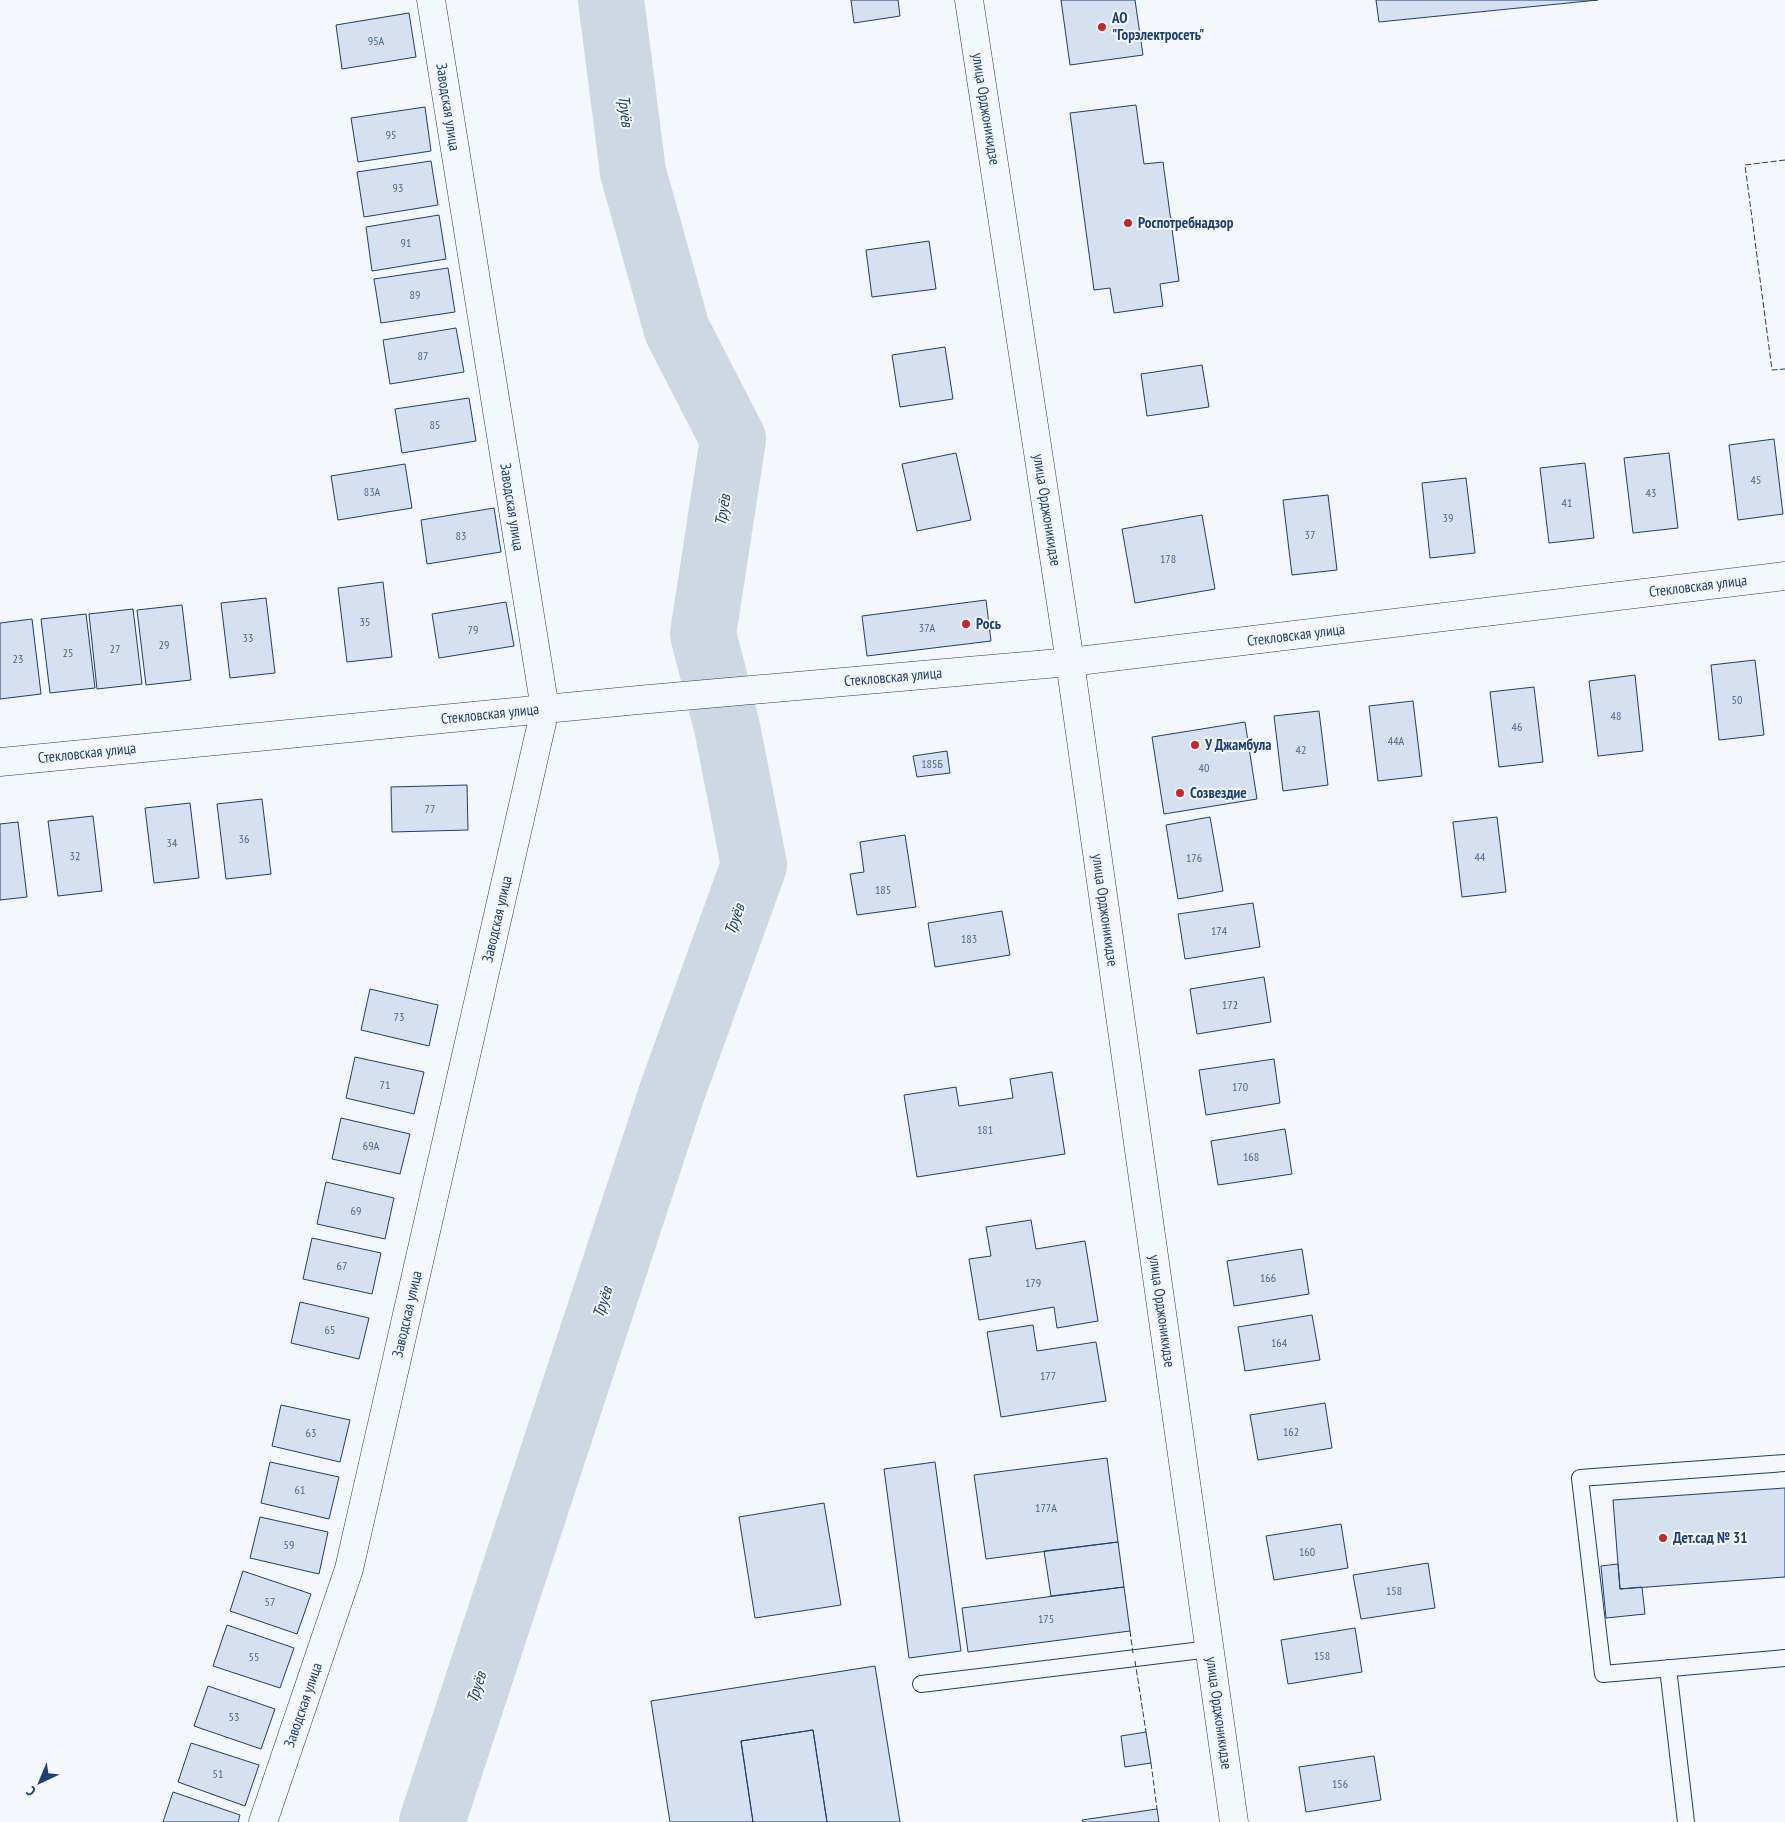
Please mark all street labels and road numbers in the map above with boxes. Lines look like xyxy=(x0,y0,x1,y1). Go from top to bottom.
street label: улица Орджоникидзе xyxy=(968,52,1005,166)
street label: Заводская улица xyxy=(432,62,465,152)
street label: улица Орджоникидзе xyxy=(1029,453,1066,567)
street label: Заводская улица xyxy=(496,462,529,552)
street label: Стекловская улица xyxy=(1648,570,1748,601)
street label: Стекловская улица xyxy=(1246,619,1346,650)
street label: Стекловская улица xyxy=(843,663,943,690)
street label: Стекловская улица xyxy=(440,699,540,728)
street label: Стекловская улица xyxy=(37,738,137,767)
street label: улица Орджоникидзе xyxy=(1088,853,1123,967)
street label: Заводская улица xyxy=(477,874,516,964)
street label: улица Орджоникидзе xyxy=(1145,1254,1180,1368)
street label: Заводская улица xyxy=(387,1269,426,1359)
street label: улица Орджоникидзе xyxy=(1202,1656,1237,1770)
street label: Заводская улица xyxy=(279,1660,326,1750)

